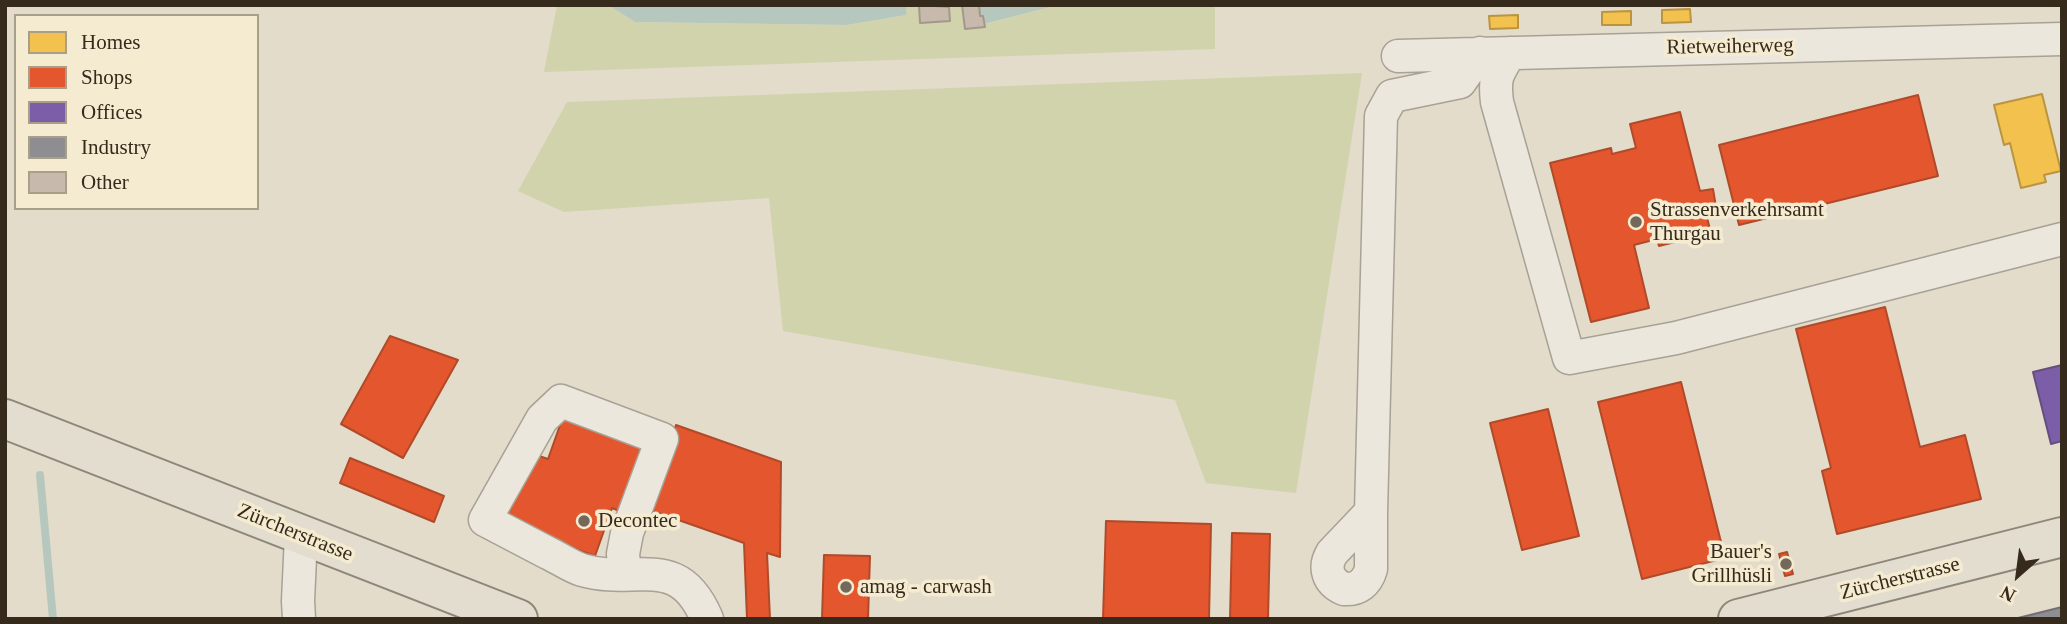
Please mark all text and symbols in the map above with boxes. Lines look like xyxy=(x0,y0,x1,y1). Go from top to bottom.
legend xyxy=(14,14,259,210)
text: Homes xyxy=(81,30,141,54)
street label: Rietweiherweg xyxy=(1666,33,1794,61)
text: Shops xyxy=(81,65,132,89)
text: Offices xyxy=(81,100,142,124)
text: Industry xyxy=(81,135,151,159)
text: Other xyxy=(81,170,129,194)
place label: Strassenverkehrsamt Thurgau xyxy=(1650,197,1824,247)
marker: Strassenverkehrsamt Thurgau xyxy=(1628,214,1644,230)
street label: Zürcherstrasse xyxy=(234,498,356,568)
place label: Decontec xyxy=(598,508,677,534)
marker: Decontec xyxy=(576,513,592,529)
place label: Bauer's Grillhüsli xyxy=(1691,539,1772,589)
north arrow xyxy=(1983,540,2053,610)
street label: Zürcherstrasse xyxy=(1838,552,1962,606)
marker: Bauer's Grillhüsli xyxy=(1778,556,1794,572)
place label: amag - carwash xyxy=(860,574,992,600)
marker: amag - carwash xyxy=(838,579,854,595)
text: N xyxy=(1997,581,2019,606)

